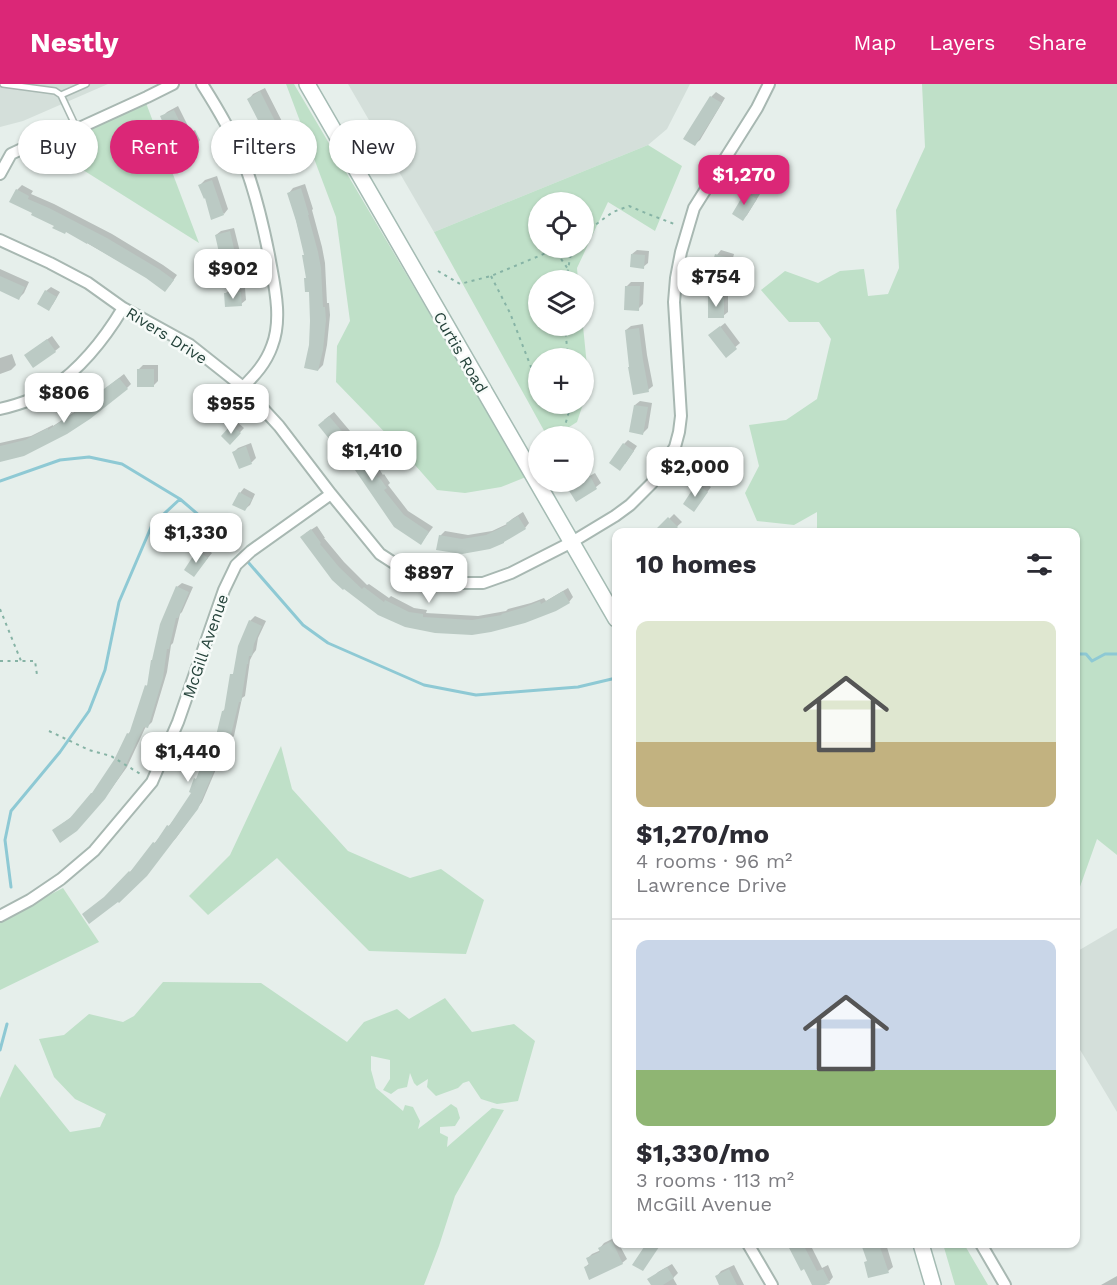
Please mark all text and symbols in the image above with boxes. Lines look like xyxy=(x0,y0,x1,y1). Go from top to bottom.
text: Nestly xyxy=(30,26,119,59)
text: Map xyxy=(853,30,896,55)
text: Layers xyxy=(929,30,995,55)
text: Share xyxy=(1028,30,1087,55)
chip: Buy xyxy=(18,120,98,174)
chip: Rent xyxy=(110,120,199,174)
chip: Filters xyxy=(211,120,317,174)
chip: New xyxy=(329,120,416,174)
pin: $1,270 xyxy=(695,155,793,206)
text: $1,270 xyxy=(712,162,776,186)
map controls xyxy=(528,192,594,492)
button: locate xyxy=(528,192,594,258)
pin: $902 xyxy=(197,249,269,300)
text: $902 xyxy=(208,256,258,280)
pin: $754 xyxy=(680,257,752,308)
text: $754 xyxy=(691,264,741,288)
button: layers xyxy=(528,270,594,336)
street label: Rivers Drive xyxy=(123,303,211,368)
street label: Curtis Road xyxy=(430,308,491,396)
button: + xyxy=(528,348,594,414)
pin: $806 xyxy=(28,373,100,424)
text: $806 xyxy=(39,380,89,404)
pin: $955 xyxy=(195,384,267,435)
text: $955 xyxy=(207,391,255,415)
button: − xyxy=(528,426,594,492)
pin: $1,410 xyxy=(323,431,421,482)
text: $1,410 xyxy=(341,438,403,462)
pin: $2,000 xyxy=(646,447,744,498)
text: $2,000 xyxy=(661,454,730,478)
pin: $1,330 xyxy=(147,513,245,564)
text: $1,330 xyxy=(164,520,228,544)
icon: filters xyxy=(1023,548,1056,581)
text: 10 homes xyxy=(636,549,756,579)
pin: $897 xyxy=(393,553,465,604)
text: $897 xyxy=(404,560,454,584)
street label: McGill Avenue xyxy=(179,592,232,701)
icon: home xyxy=(792,660,900,768)
pin: $1,440 xyxy=(139,732,237,783)
text: $1,440 xyxy=(155,739,221,763)
text: $1,270/mo xyxy=(636,819,769,849)
text: 4 rooms · 96 m² xyxy=(636,849,792,873)
text: Lawrence Drive xyxy=(636,873,787,897)
icon: home xyxy=(792,979,900,1087)
text: $1,330/mo xyxy=(636,1138,770,1168)
text: 3 rooms · 113 m² xyxy=(636,1168,794,1192)
text: McGill Avenue xyxy=(636,1192,772,1216)

